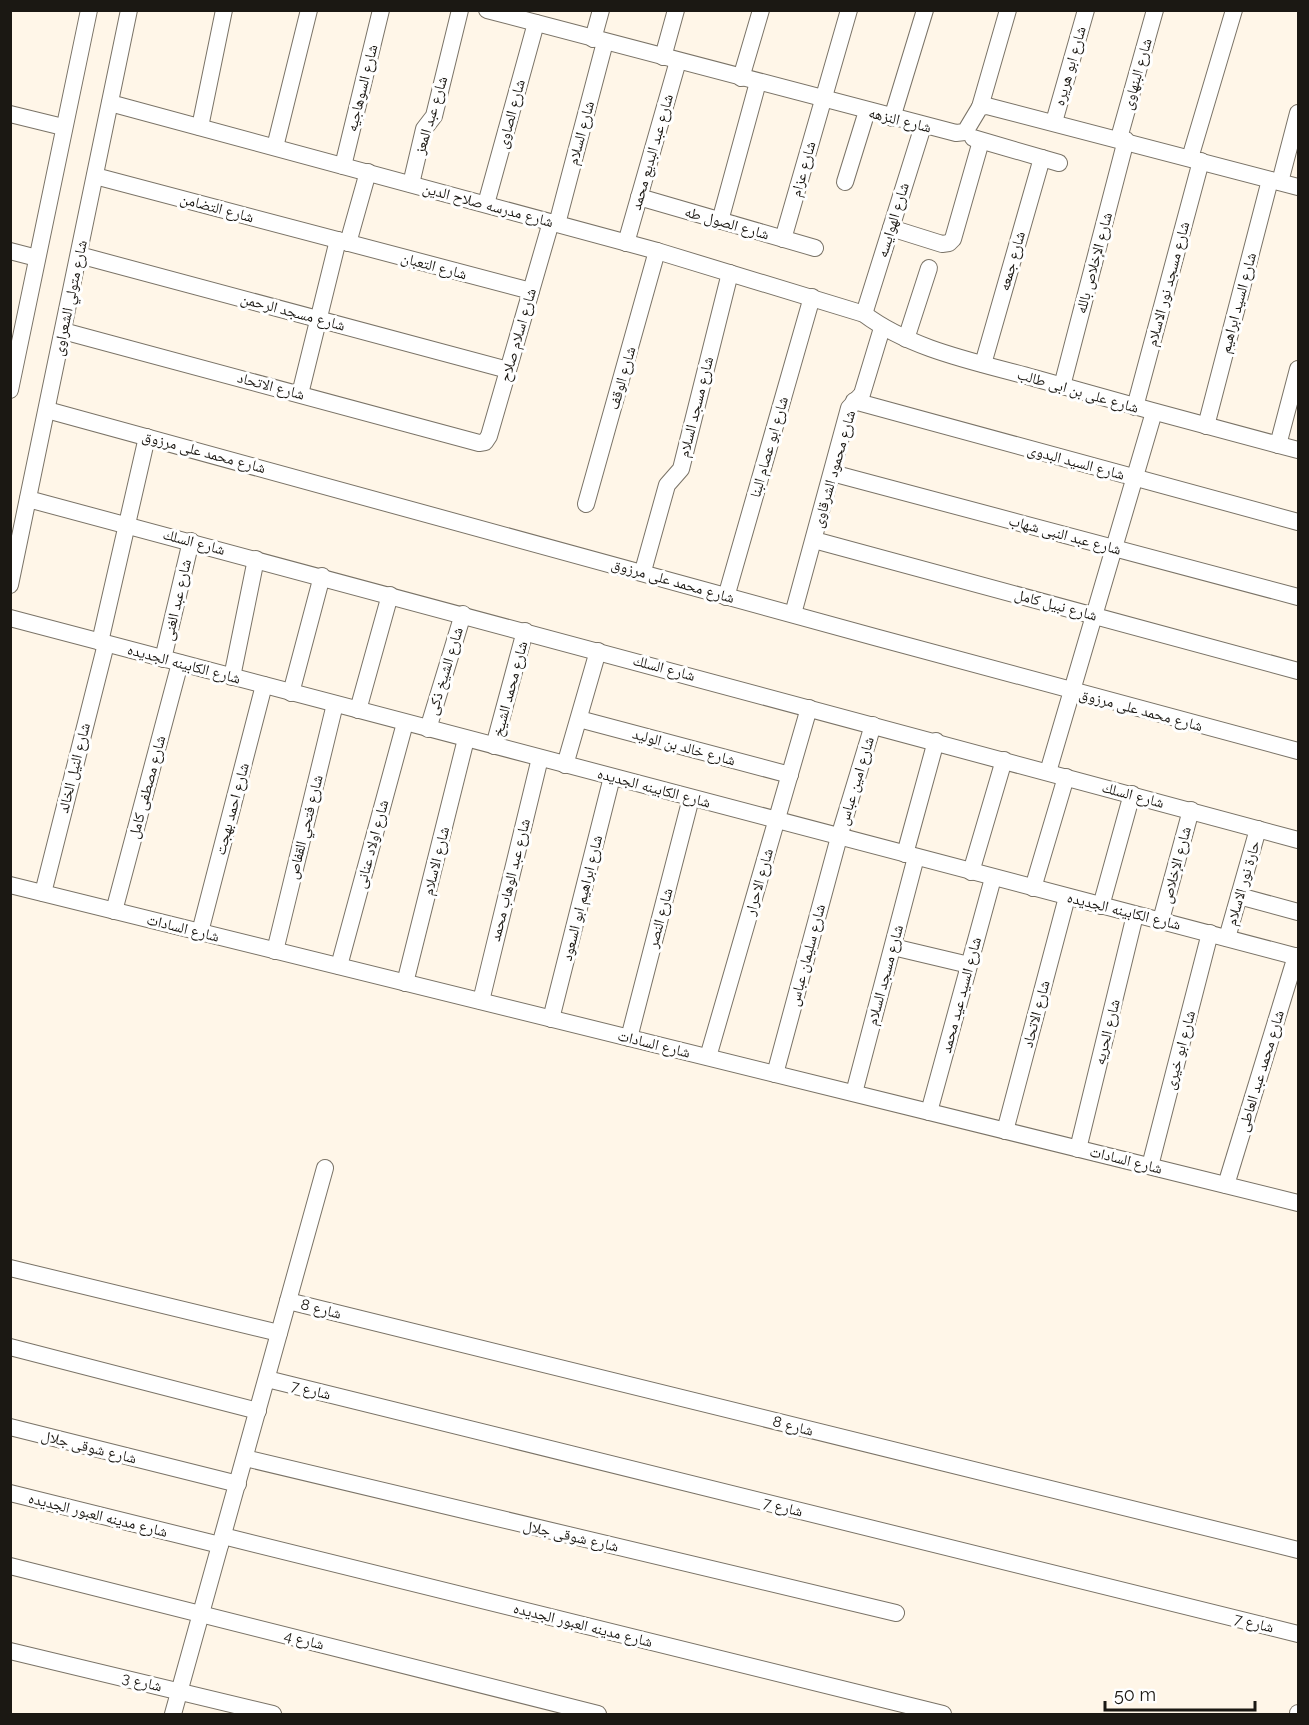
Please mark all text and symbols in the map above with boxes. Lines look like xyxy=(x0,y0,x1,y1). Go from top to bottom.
street label: شارع ابو هريره xyxy=(1050,24,1091,108)
street label: شارع البنهاوى xyxy=(1118,36,1157,112)
street label: شارع السوهاجيه xyxy=(342,42,383,134)
street label: شارع عبد المعز xyxy=(410,74,452,157)
street label: شارع الصاوى xyxy=(493,77,530,151)
street label: شارع عبد البديع محمد xyxy=(627,92,678,212)
street label: شارع السلام xyxy=(564,99,599,167)
street label: شارع النزهه xyxy=(867,104,933,137)
street label: شارع عزام xyxy=(787,139,820,199)
street label: شارع مدرسه صلاح الدين xyxy=(420,179,555,232)
street label: شارع الهوايسه xyxy=(873,180,914,260)
street label: شارع التضامن xyxy=(178,190,256,227)
street label: شارع الصول طه xyxy=(682,202,772,245)
street label: شارع الإخلاص بالله xyxy=(1072,210,1117,316)
street label: شارع مسجد نور الاسلام xyxy=(1143,219,1194,349)
street label: شارع جمعه xyxy=(995,229,1030,293)
street label: شارع متولي الشعراوى xyxy=(49,238,94,358)
street label: شارع التعبان xyxy=(399,249,469,284)
street label: شارع السيد ابراهيم xyxy=(1216,250,1261,356)
street label: شارع اسلام صلاح xyxy=(496,286,541,384)
street label: شارع مسجد الرحمن xyxy=(239,289,347,336)
street label: شارع الوقف xyxy=(604,344,641,412)
street label: شارع مسجد السلام xyxy=(675,355,718,460)
street label: شارع على بن ابى طالب xyxy=(1015,365,1141,418)
street label: شارع الاتحاد xyxy=(235,368,307,405)
street label: شارع ابو عصام البنا xyxy=(746,394,793,500)
street label: شارع محمود الشرقاوى xyxy=(809,408,860,530)
street label: شارع محمد على مرزوق xyxy=(140,427,268,478)
street label: شارع السيد البدوى xyxy=(1025,440,1127,485)
street label: شارع عبد النبى شهاب xyxy=(1006,511,1123,560)
street label: شارع السلك xyxy=(161,525,227,560)
street label: شارع محمد على مرزوق xyxy=(609,555,737,608)
street label: شارع عبد الغنى xyxy=(159,557,196,643)
street label: شارع نبيل كامل xyxy=(1013,585,1099,626)
street label: شارع الشيخ ذكى xyxy=(423,625,468,717)
street label: شارع محمد الشيخ xyxy=(489,639,532,739)
street label: شارع الكابينه الجديده xyxy=(125,640,243,689)
street label: شارع السلك xyxy=(631,651,697,686)
street label: شارع محمد على مرزوق xyxy=(1077,685,1205,736)
street label: شارع النيل الخالد xyxy=(54,721,95,815)
street label: شارع خالد بن الوليد xyxy=(630,725,738,770)
street label: شارع مصطفى كامل xyxy=(125,733,170,841)
street label: شارع امين عباس xyxy=(834,734,879,828)
street label: شارع احمد بهجت xyxy=(211,761,254,857)
street label: شارع الكابينه الجديده xyxy=(595,764,713,813)
street label: شارع فتحي القفاص xyxy=(283,773,329,882)
street label: شارع السلك xyxy=(1100,778,1166,813)
street label: شارع اولاد عنانى xyxy=(352,798,393,891)
street label: شارع عبد الوهاب محمد xyxy=(486,817,535,944)
street label: شارع الإخلاص xyxy=(1157,824,1196,906)
street label: شارع الاسلام xyxy=(419,825,454,897)
street label: شارع ابراهيم ابو السعود xyxy=(558,833,607,963)
street label: حارة نور الاسلام xyxy=(1222,838,1265,928)
street label: شارع الاحرار xyxy=(741,846,778,919)
street label: شارع النصر xyxy=(643,886,678,951)
street label: شارع الكابينه الجديده xyxy=(1065,888,1183,935)
street label: شارع سليمان عباس xyxy=(785,902,830,1008)
street label: شارع السادات xyxy=(145,910,221,947)
street label: شارع مسجد السلام xyxy=(863,923,908,1027)
street label: شارع السيد عيد محمد xyxy=(937,935,986,1055)
street label: شارع الاتحاد xyxy=(1018,978,1055,1050)
street label: شارع الحريه xyxy=(1090,997,1125,1067)
street label: شارع ابو خيرى xyxy=(1161,1008,1200,1092)
street label: شارع محمد عبد العاطى xyxy=(1234,1008,1289,1134)
street label: شارع السادات xyxy=(616,1026,692,1063)
street label: شارع السادات xyxy=(1088,1142,1164,1179)
street label: شارع 8 xyxy=(299,1295,343,1324)
street label: شارع 7 xyxy=(289,1376,333,1405)
street label: شارع 8 xyxy=(771,1412,815,1441)
street label: شارع شوقى جلال xyxy=(39,1427,138,1469)
street label: شارع مدينه العبور الجديده xyxy=(26,1489,169,1542)
street label: شارع 7 xyxy=(761,1493,805,1522)
street label: شارع شوقى جلال xyxy=(521,1516,621,1557)
street label: شارع مدينه العبور الجديده xyxy=(511,1599,654,1652)
street label: شارع 7 xyxy=(1232,1609,1276,1638)
street label: شارع 4 xyxy=(282,1626,326,1655)
street label: شارع 3 xyxy=(120,1669,164,1696)
scale bar xyxy=(1105,1674,1255,1712)
text: 50 m xyxy=(1114,1684,1156,1705)

